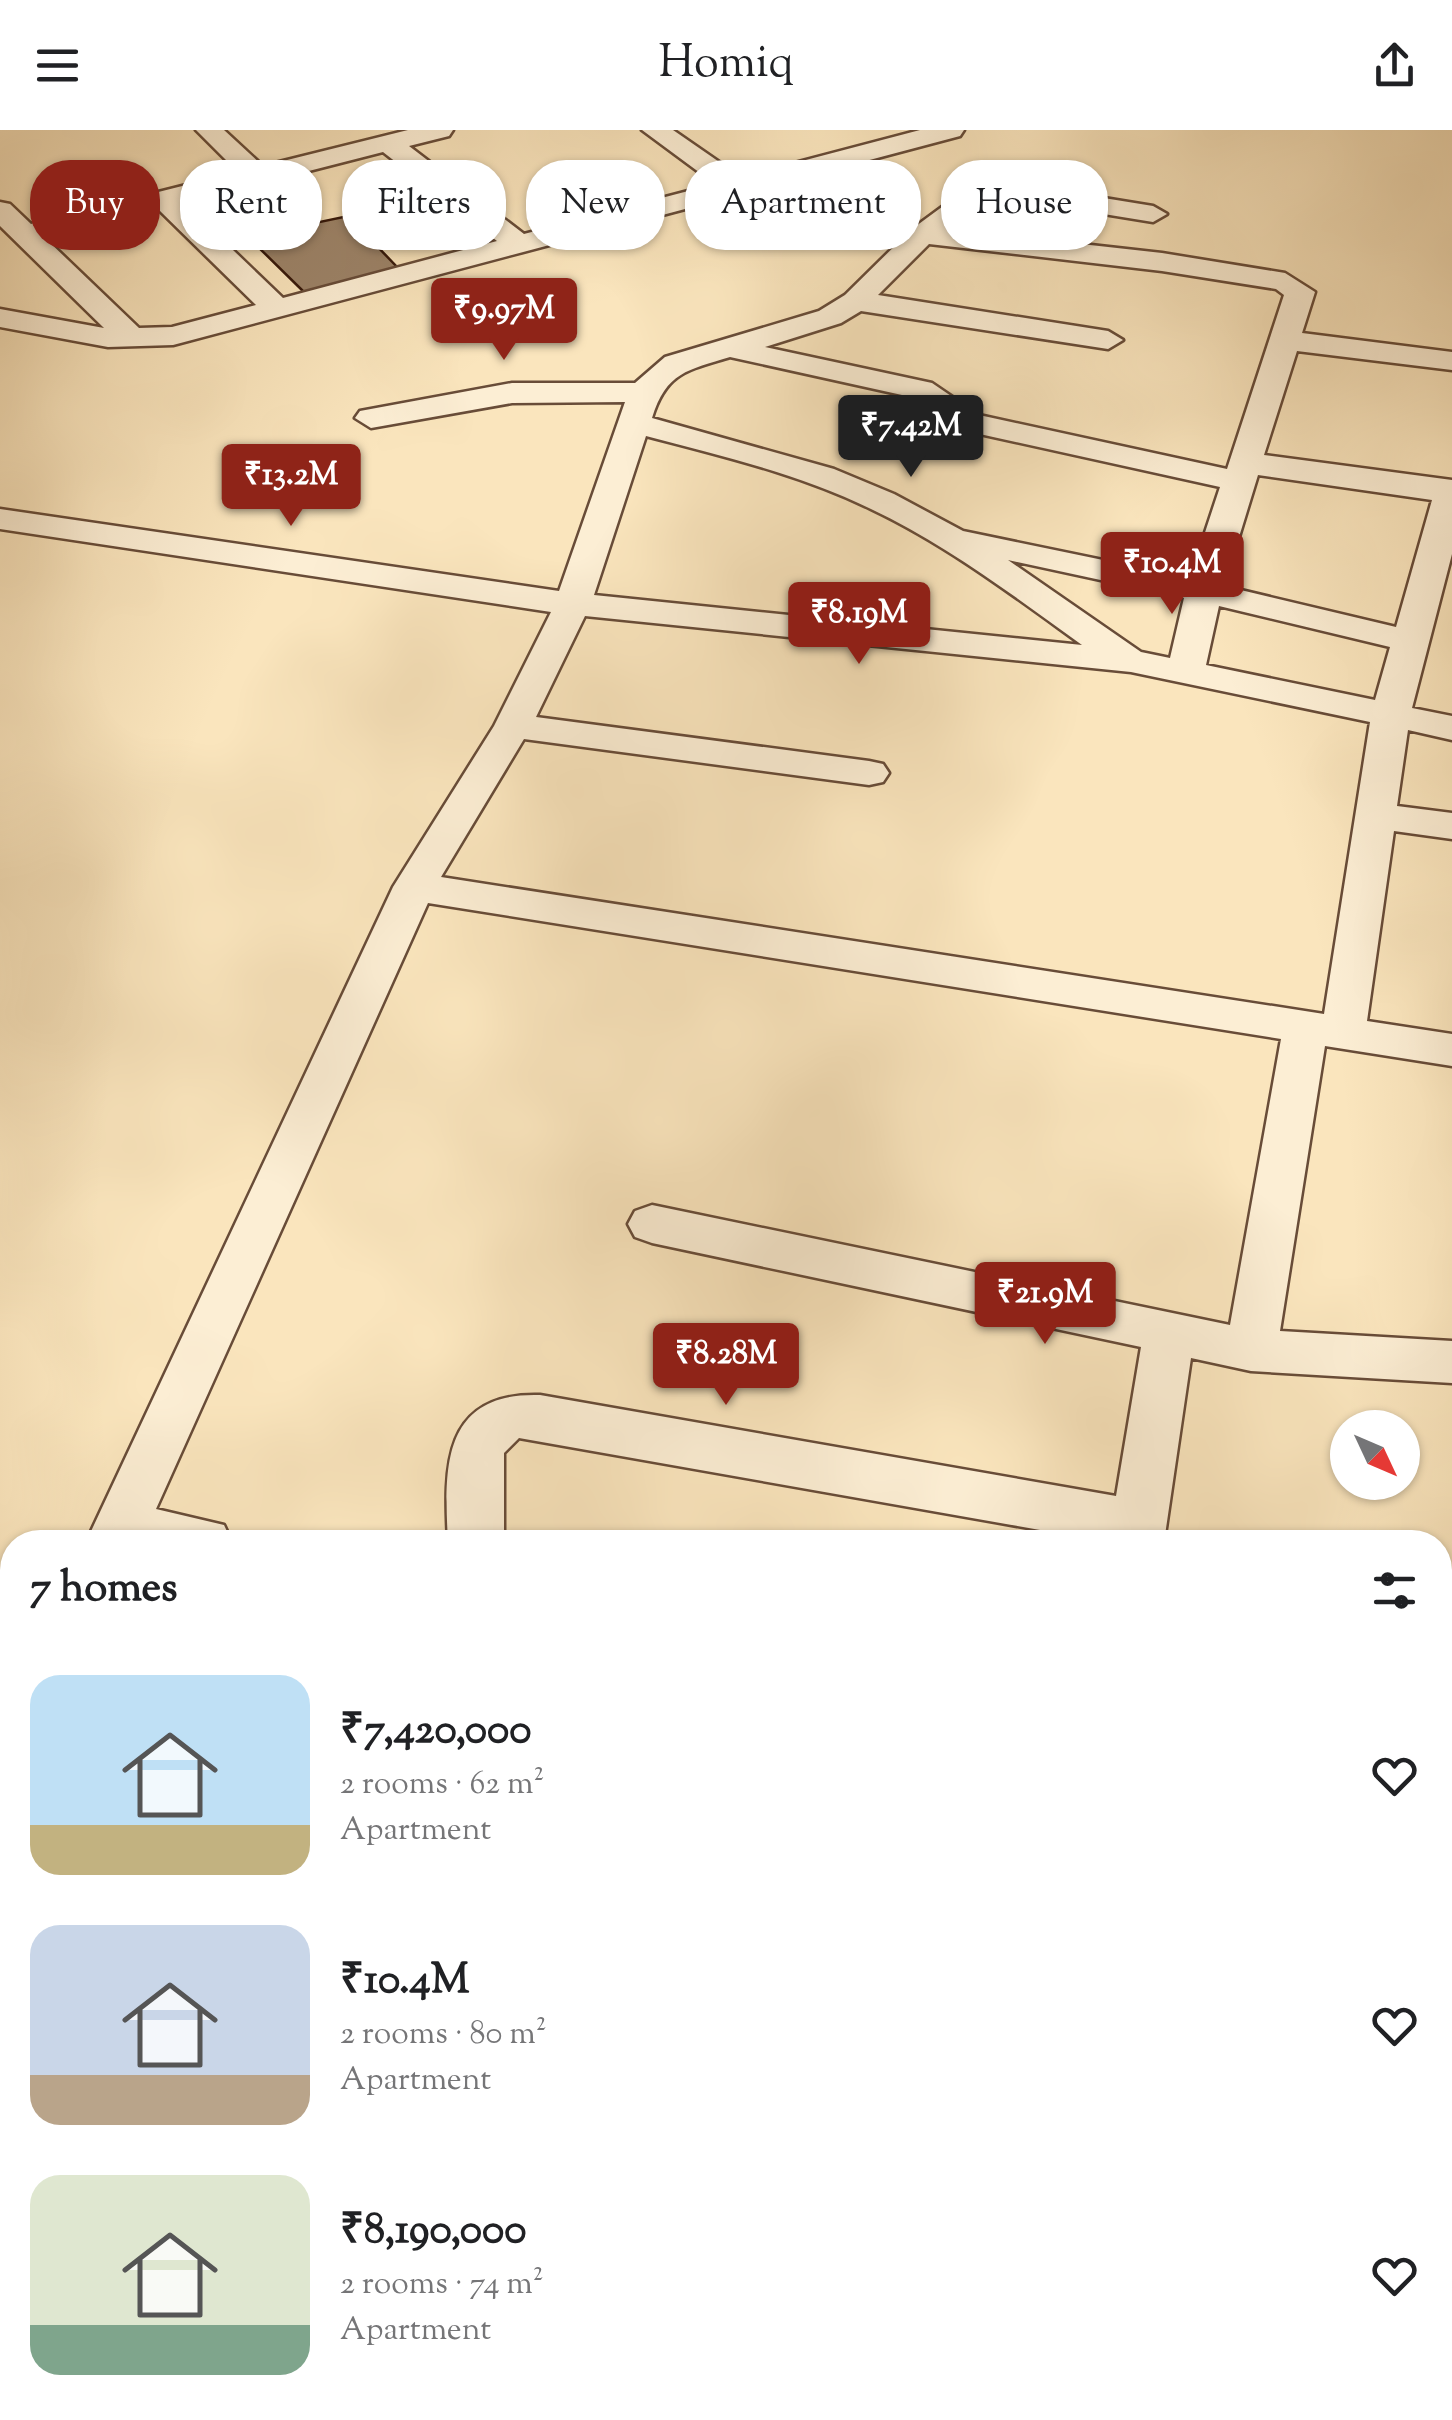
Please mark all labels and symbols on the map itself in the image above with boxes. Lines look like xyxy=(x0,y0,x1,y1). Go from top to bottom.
pin: ₹9.97M xyxy=(423,278,585,363)
pin: ₹7.42M xyxy=(830,395,992,480)
pin: ₹13.2M xyxy=(210,444,372,529)
pin: ₹10.4M xyxy=(1091,532,1253,617)
pin: ₹8.19M xyxy=(778,582,940,667)
pin: ₹21.9M xyxy=(964,1262,1126,1347)
pin: ₹8.28M xyxy=(645,1323,807,1408)
north arrow xyxy=(1330,1410,1420,1500)

